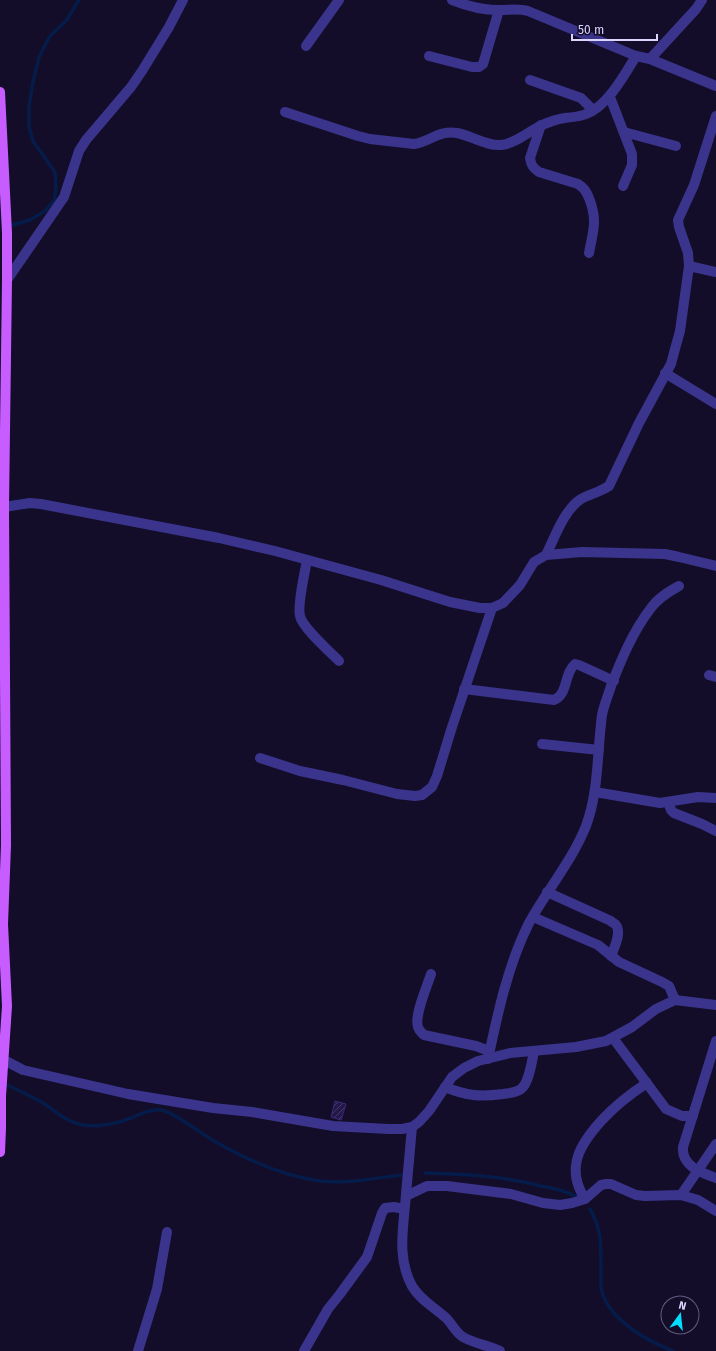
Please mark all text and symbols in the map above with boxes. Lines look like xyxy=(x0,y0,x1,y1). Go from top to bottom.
scale bar xyxy=(572,16,657,42)
text: 50 m xyxy=(578,23,604,37)
north arrow xyxy=(660,1295,700,1335)
text: N xyxy=(677,1299,688,1313)

